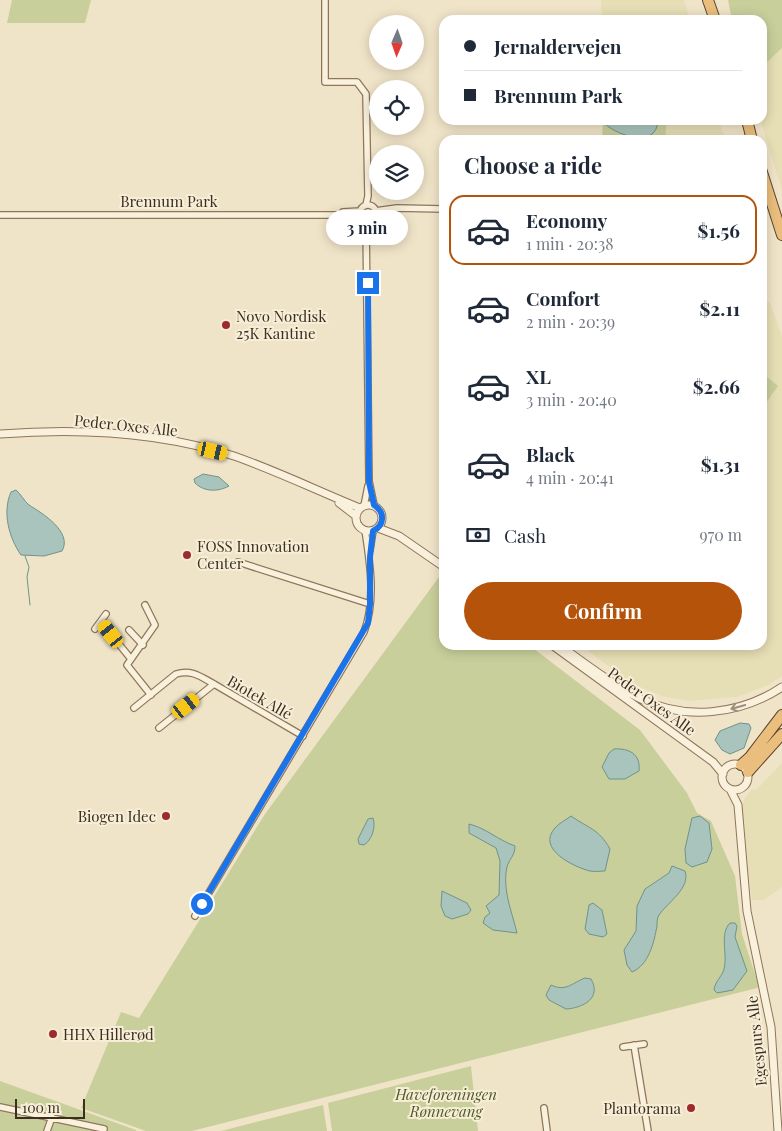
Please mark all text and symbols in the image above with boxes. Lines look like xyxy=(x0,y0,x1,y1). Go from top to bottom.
north arrow xyxy=(369,15,424,70)
map controls xyxy=(369,15,424,200)
text: Jernaldervejen xyxy=(494,33,622,59)
button: locate xyxy=(369,80,424,135)
text: Brennum Park xyxy=(494,82,623,108)
button: layers xyxy=(369,145,424,200)
text: Choose a ride xyxy=(464,150,602,180)
street label: Brennum Park xyxy=(120,191,219,211)
text: Economy xyxy=(526,207,607,233)
icon: car xyxy=(466,208,511,253)
callout: 3 min xyxy=(327,210,409,246)
text: 3 min xyxy=(347,217,387,238)
text: $1.56 xyxy=(698,217,740,243)
text: 1 min · 20:38 xyxy=(526,233,614,254)
route end xyxy=(357,272,379,294)
text: Comfort xyxy=(526,285,600,311)
icon: car xyxy=(466,286,511,331)
text: $2.11 xyxy=(699,295,740,321)
place label: Novo Nordisk 25K Kantine xyxy=(236,306,327,343)
text: 2 min · 20:39 xyxy=(526,311,615,332)
marker: Novo Nordisk 25K Kantine xyxy=(220,319,232,331)
text: XL xyxy=(526,363,551,389)
icon: car xyxy=(466,364,511,409)
text: $2.66 xyxy=(693,373,740,399)
text: 3 min · 20:40 xyxy=(526,389,617,410)
street label: Peder Oxes Alle xyxy=(73,410,179,440)
car xyxy=(196,440,229,462)
text: Black xyxy=(526,441,575,467)
icon: car xyxy=(466,442,511,487)
text: $1.31 xyxy=(701,451,740,477)
text: 4 min · 20:41 xyxy=(526,467,614,488)
icon: cash xyxy=(464,521,492,549)
text: Cash xyxy=(504,522,546,548)
text: 970 m xyxy=(700,524,742,545)
place label: FOSS Innovation Center xyxy=(197,536,309,573)
marker: FOSS Innovation Center xyxy=(181,549,193,561)
button: Confirm xyxy=(464,582,742,640)
car xyxy=(95,618,126,650)
street label: Peder Oxes Alle xyxy=(604,662,700,740)
street label: Biotek Allé xyxy=(224,670,296,724)
car xyxy=(169,691,202,721)
one-way arrow xyxy=(730,702,746,712)
place label: Biogen Idec xyxy=(78,806,156,826)
marker: Biogen Idec xyxy=(160,810,172,822)
route start xyxy=(191,893,213,915)
street label: Egespurs Alle xyxy=(741,995,771,1087)
place label: HHX Hillerød xyxy=(63,1024,154,1044)
marker: HHX Hillerød xyxy=(47,1028,59,1040)
park label: Haveforeningen Rønnevang xyxy=(394,1084,497,1121)
scale bar xyxy=(15,1096,85,1119)
text: 100 m xyxy=(22,1098,60,1117)
place label: Plantorama xyxy=(603,1098,682,1118)
marker: Plantorama xyxy=(685,1102,697,1114)

